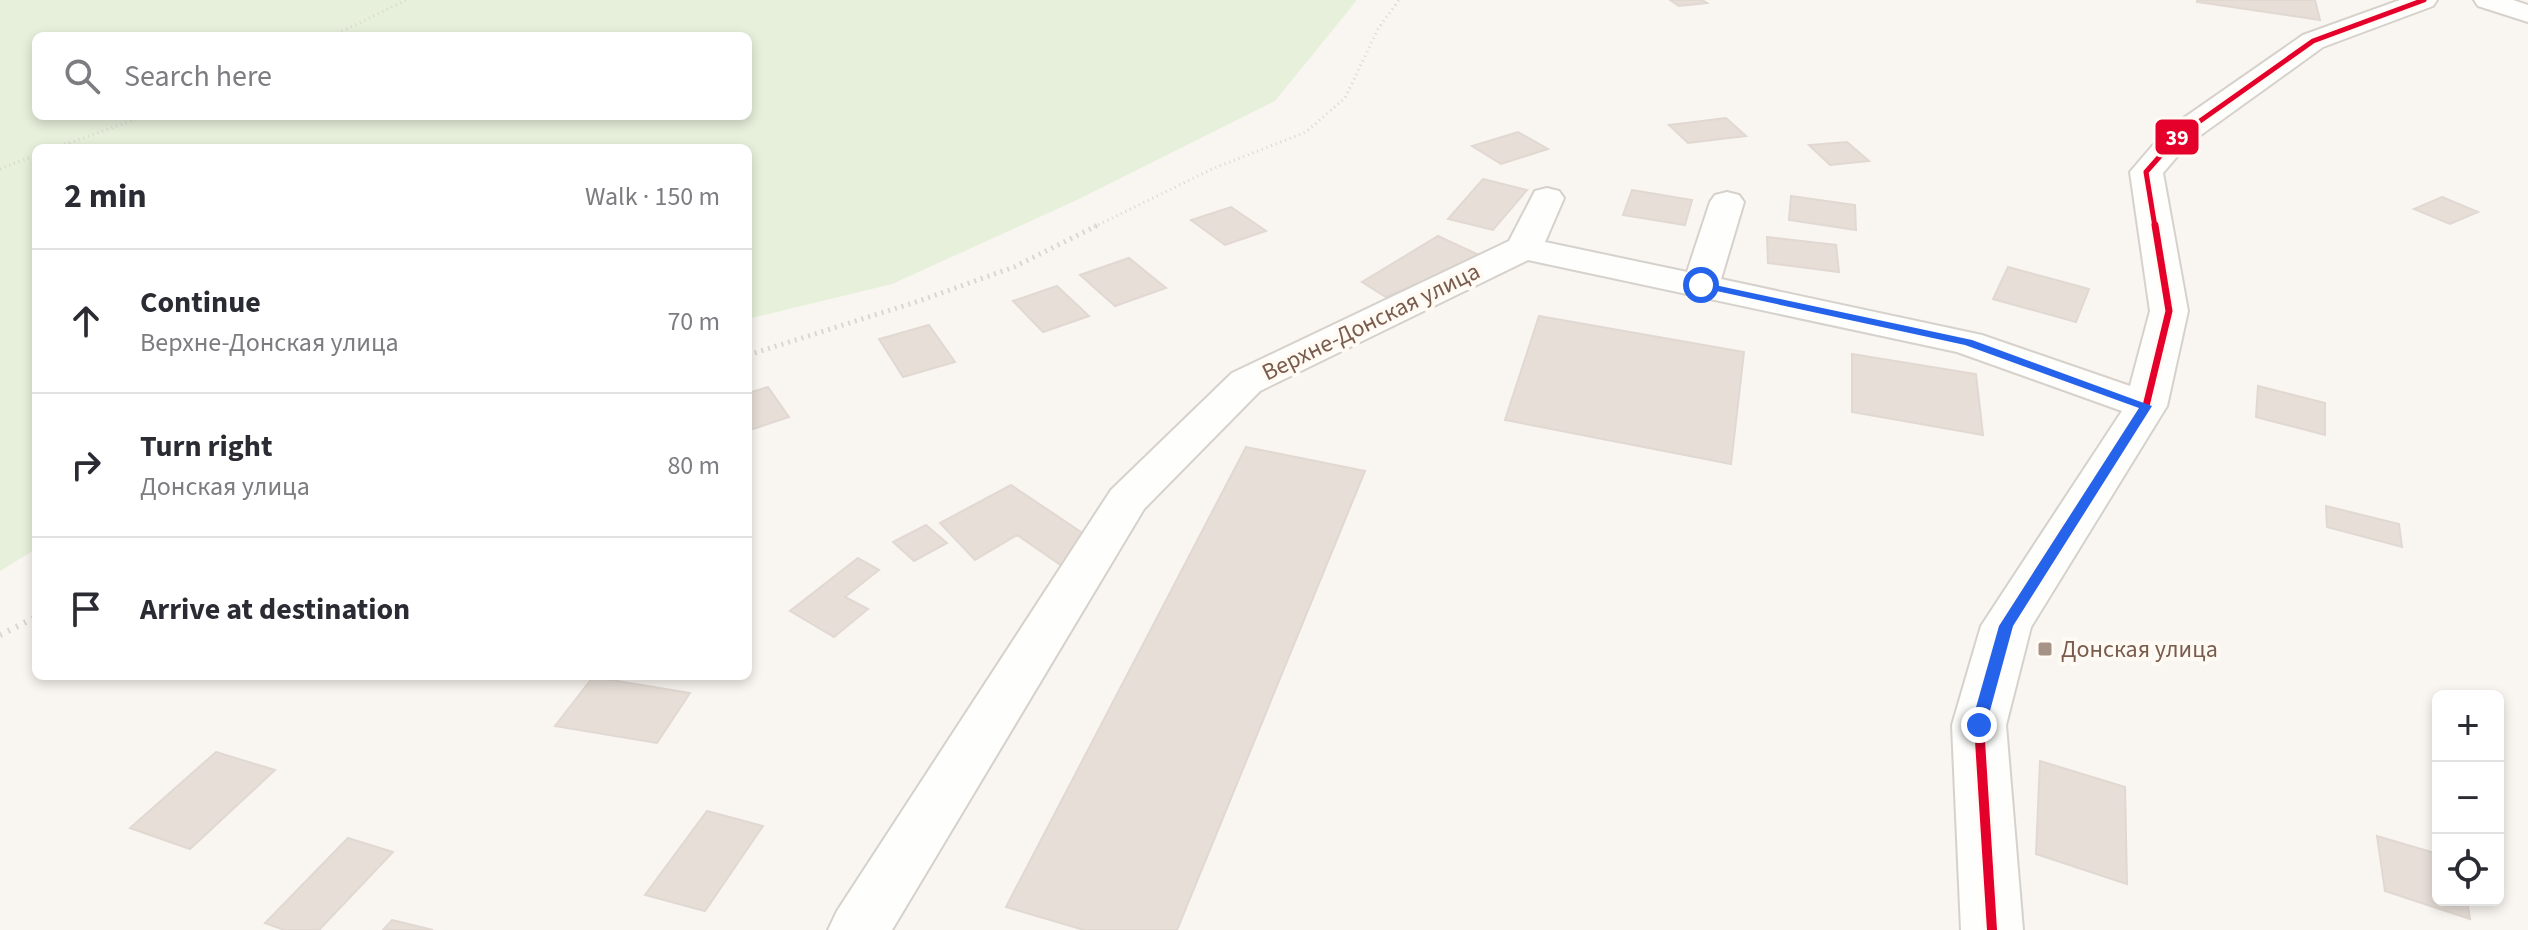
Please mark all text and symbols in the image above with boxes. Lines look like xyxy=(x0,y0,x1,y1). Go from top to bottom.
search box xyxy=(32,32,752,120)
icon: search xyxy=(60,54,104,98)
text: Search here xyxy=(124,55,272,98)
line badge: 39 xyxy=(2154,118,2200,156)
text: 39 xyxy=(2165,122,2189,154)
text: 2 min xyxy=(64,172,147,221)
text: Walk · 150 m xyxy=(585,178,720,215)
street label: Верхне-Донская улица xyxy=(1256,254,1486,390)
route start xyxy=(1683,267,1719,303)
text: Continue xyxy=(140,281,261,324)
icon: ahead xyxy=(64,299,108,343)
text: 70 m xyxy=(667,303,720,340)
text: Верхне-Донская улица xyxy=(140,324,399,361)
text: Turn right xyxy=(140,425,272,468)
icon: right xyxy=(64,443,108,487)
text: 80 m xyxy=(667,447,720,484)
text: Донская улица xyxy=(140,468,310,505)
icon: arrive xyxy=(64,587,108,631)
text: Arrive at destination xyxy=(140,588,410,631)
place label: Донская улица xyxy=(2061,632,2218,667)
marker: Донская улица xyxy=(2036,640,2054,658)
map controls xyxy=(2432,690,2504,906)
button: + xyxy=(2432,690,2504,762)
route end xyxy=(1961,707,1997,743)
button: − xyxy=(2432,762,2504,834)
button: locate xyxy=(2432,834,2504,906)

